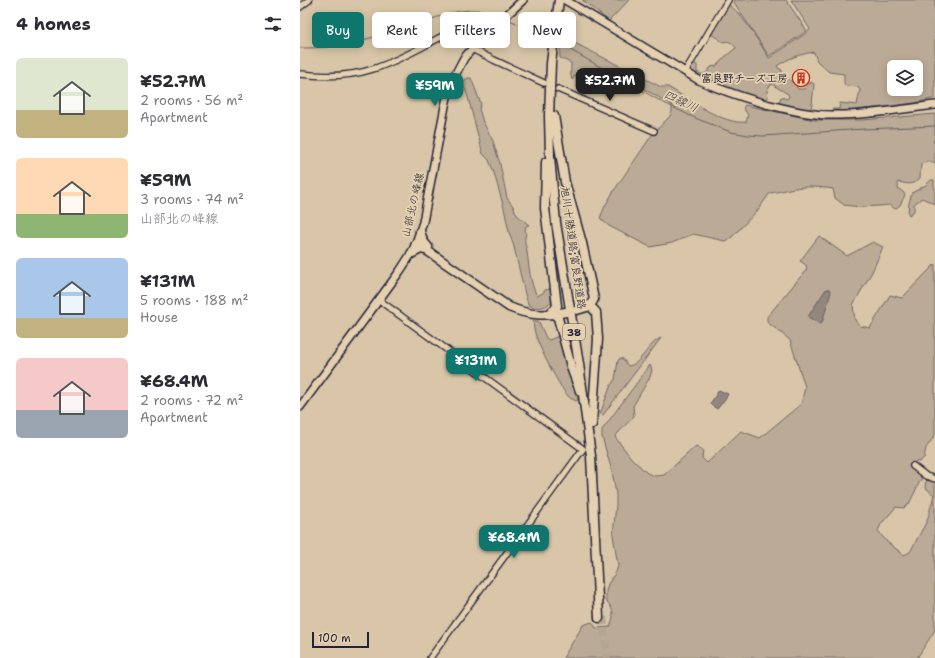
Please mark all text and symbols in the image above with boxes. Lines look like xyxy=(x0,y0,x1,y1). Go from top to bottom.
chip: Buy xyxy=(312,12,364,48)
chip: Rent xyxy=(372,12,432,48)
chip: Filters xyxy=(440,12,510,48)
chip: New xyxy=(518,12,576,48)
text: 4 homes xyxy=(16,13,91,35)
icon: filters xyxy=(262,13,284,35)
map controls xyxy=(887,60,923,96)
button: layers xyxy=(887,60,923,96)
pin: ¥52.7M xyxy=(577,68,643,102)
building icon: 富良野チーズ工房 xyxy=(791,68,811,88)
text: ¥52.7M xyxy=(140,70,206,92)
place label: 富良野チーズ工房 xyxy=(701,71,788,86)
text: ¥52.7M xyxy=(585,72,635,89)
pin: ¥59M xyxy=(411,73,459,107)
icon: home xyxy=(48,74,96,122)
text: ¥59M xyxy=(415,77,455,94)
water label: 四線川 xyxy=(661,86,701,116)
text: 2 rooms · 56 m² xyxy=(140,92,243,109)
text: Apartment xyxy=(140,109,208,126)
text: ¥59M xyxy=(140,169,192,191)
street label: 山部北の峰線 xyxy=(398,171,428,239)
icon: home xyxy=(48,174,96,222)
street label: 旭川十勝道路;富良野道路 xyxy=(557,186,589,310)
text: 3 rooms · 74 m² xyxy=(140,191,244,208)
text: 山部北の峰線 xyxy=(140,210,218,227)
text: ¥131M xyxy=(140,270,195,292)
icon: home xyxy=(48,274,96,322)
text: 5 rooms · 188 m² xyxy=(140,292,248,309)
text: House xyxy=(140,309,178,326)
road number: 38 xyxy=(563,324,585,340)
pin: ¥131M xyxy=(448,348,504,382)
text: ¥131M xyxy=(455,352,497,369)
text: ¥68.4M xyxy=(140,370,208,392)
icon: home xyxy=(48,374,96,422)
text: 2 rooms · 72 m² xyxy=(140,392,244,409)
text: Apartment xyxy=(140,409,208,426)
pin: ¥68.4M xyxy=(481,525,547,559)
text: ¥68.4M xyxy=(488,529,540,546)
scale bar xyxy=(312,630,369,649)
text: 100 m xyxy=(318,631,351,646)

